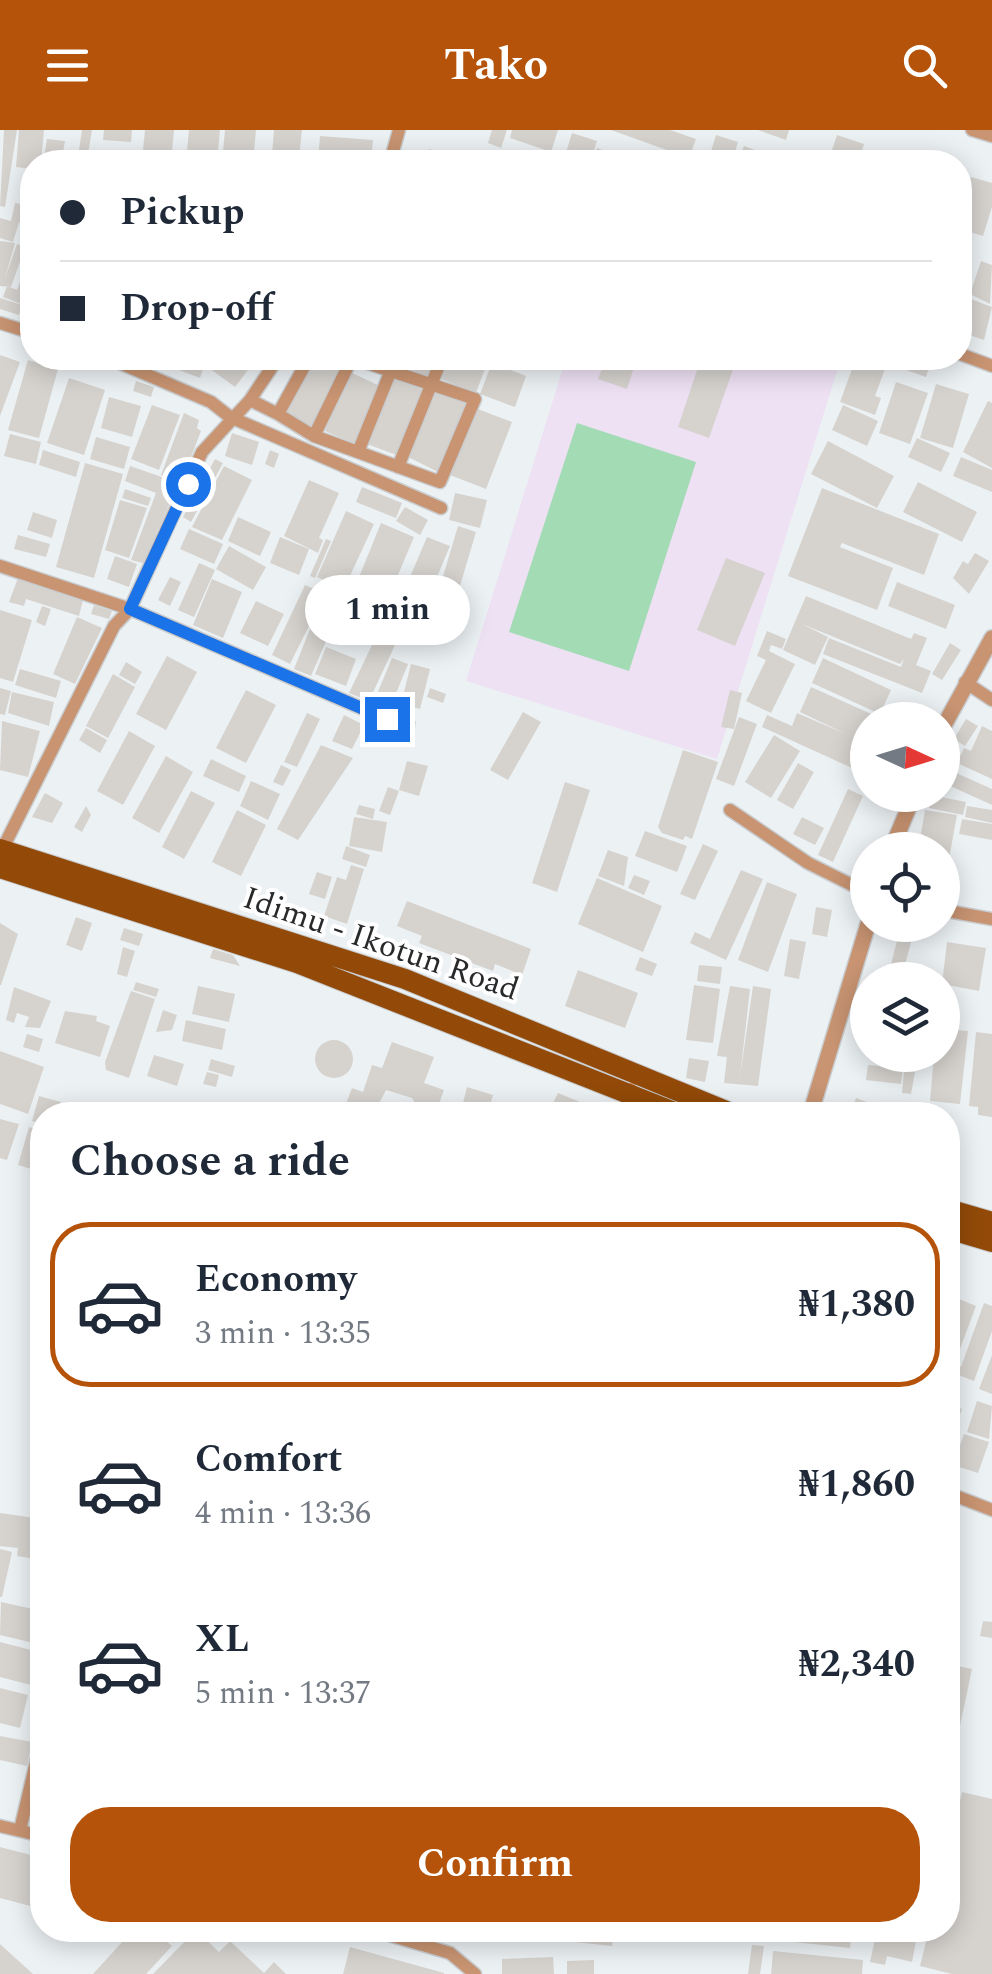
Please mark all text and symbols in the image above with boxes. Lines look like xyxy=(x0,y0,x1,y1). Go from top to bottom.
text: Tako xyxy=(444,31,548,100)
icon: menu xyxy=(40,38,95,93)
icon: search xyxy=(897,38,952,93)
text: Pickup xyxy=(120,184,244,242)
text: Drop-off xyxy=(120,280,274,338)
route start xyxy=(166,462,211,507)
callout: 1 min xyxy=(304,574,470,644)
text: 1 min xyxy=(345,585,430,634)
route end xyxy=(365,697,410,742)
north arrow xyxy=(850,702,960,812)
map controls xyxy=(850,702,960,1072)
button: locate xyxy=(850,832,960,942)
street label: Idimu - Ikotun Road xyxy=(236,874,526,1014)
button: layers xyxy=(850,962,960,1072)
text: Choose a ride xyxy=(70,1127,350,1196)
text: Economy xyxy=(195,1251,356,1309)
icon: car xyxy=(75,1260,165,1350)
text: ₦1,380 xyxy=(798,1276,915,1334)
text: 3 min · 13:35 xyxy=(195,1309,371,1358)
text: Comfort xyxy=(195,1431,342,1489)
icon: car xyxy=(75,1440,165,1530)
text: ₦1,860 xyxy=(798,1456,915,1514)
text: 4 min · 13:36 xyxy=(195,1489,371,1538)
text: XL xyxy=(195,1611,249,1669)
icon: car xyxy=(75,1620,165,1710)
text: ₦2,340 xyxy=(798,1636,915,1694)
text: 5 min · 13:37 xyxy=(195,1669,371,1718)
button: Confirm xyxy=(70,1807,920,1922)

